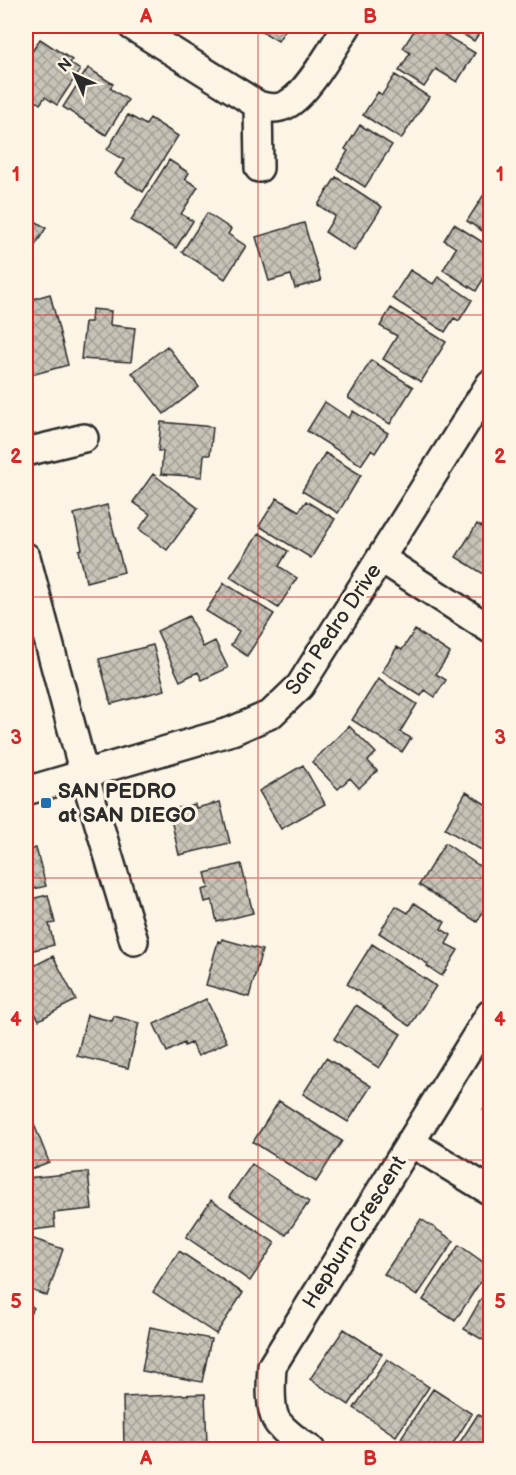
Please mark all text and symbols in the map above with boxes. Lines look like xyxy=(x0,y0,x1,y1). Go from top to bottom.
text: A xyxy=(139,5,153,29)
text: B xyxy=(363,5,377,29)
north arrow xyxy=(45,45,105,105)
text: N xyxy=(54,54,76,76)
text: 1 xyxy=(12,163,20,187)
text: 1 xyxy=(496,163,504,187)
text: 2 xyxy=(10,445,22,469)
text: 2 xyxy=(494,445,506,469)
street label: San Pedro Drive xyxy=(280,559,387,700)
text: 3 xyxy=(10,726,22,750)
text: 3 xyxy=(494,726,506,750)
place label: SAN PEDRO at SAN DIEGO xyxy=(58,779,196,828)
marker: SAN PEDRO at SAN DIEGO xyxy=(39,796,53,810)
text: 4 xyxy=(10,1008,22,1032)
text: 4 xyxy=(494,1008,506,1032)
street label: Hepburn Crescent xyxy=(297,1151,412,1313)
text: 5 xyxy=(10,1290,22,1314)
text: 5 xyxy=(494,1290,506,1314)
text: A xyxy=(139,1447,153,1471)
text: B xyxy=(363,1447,377,1471)

